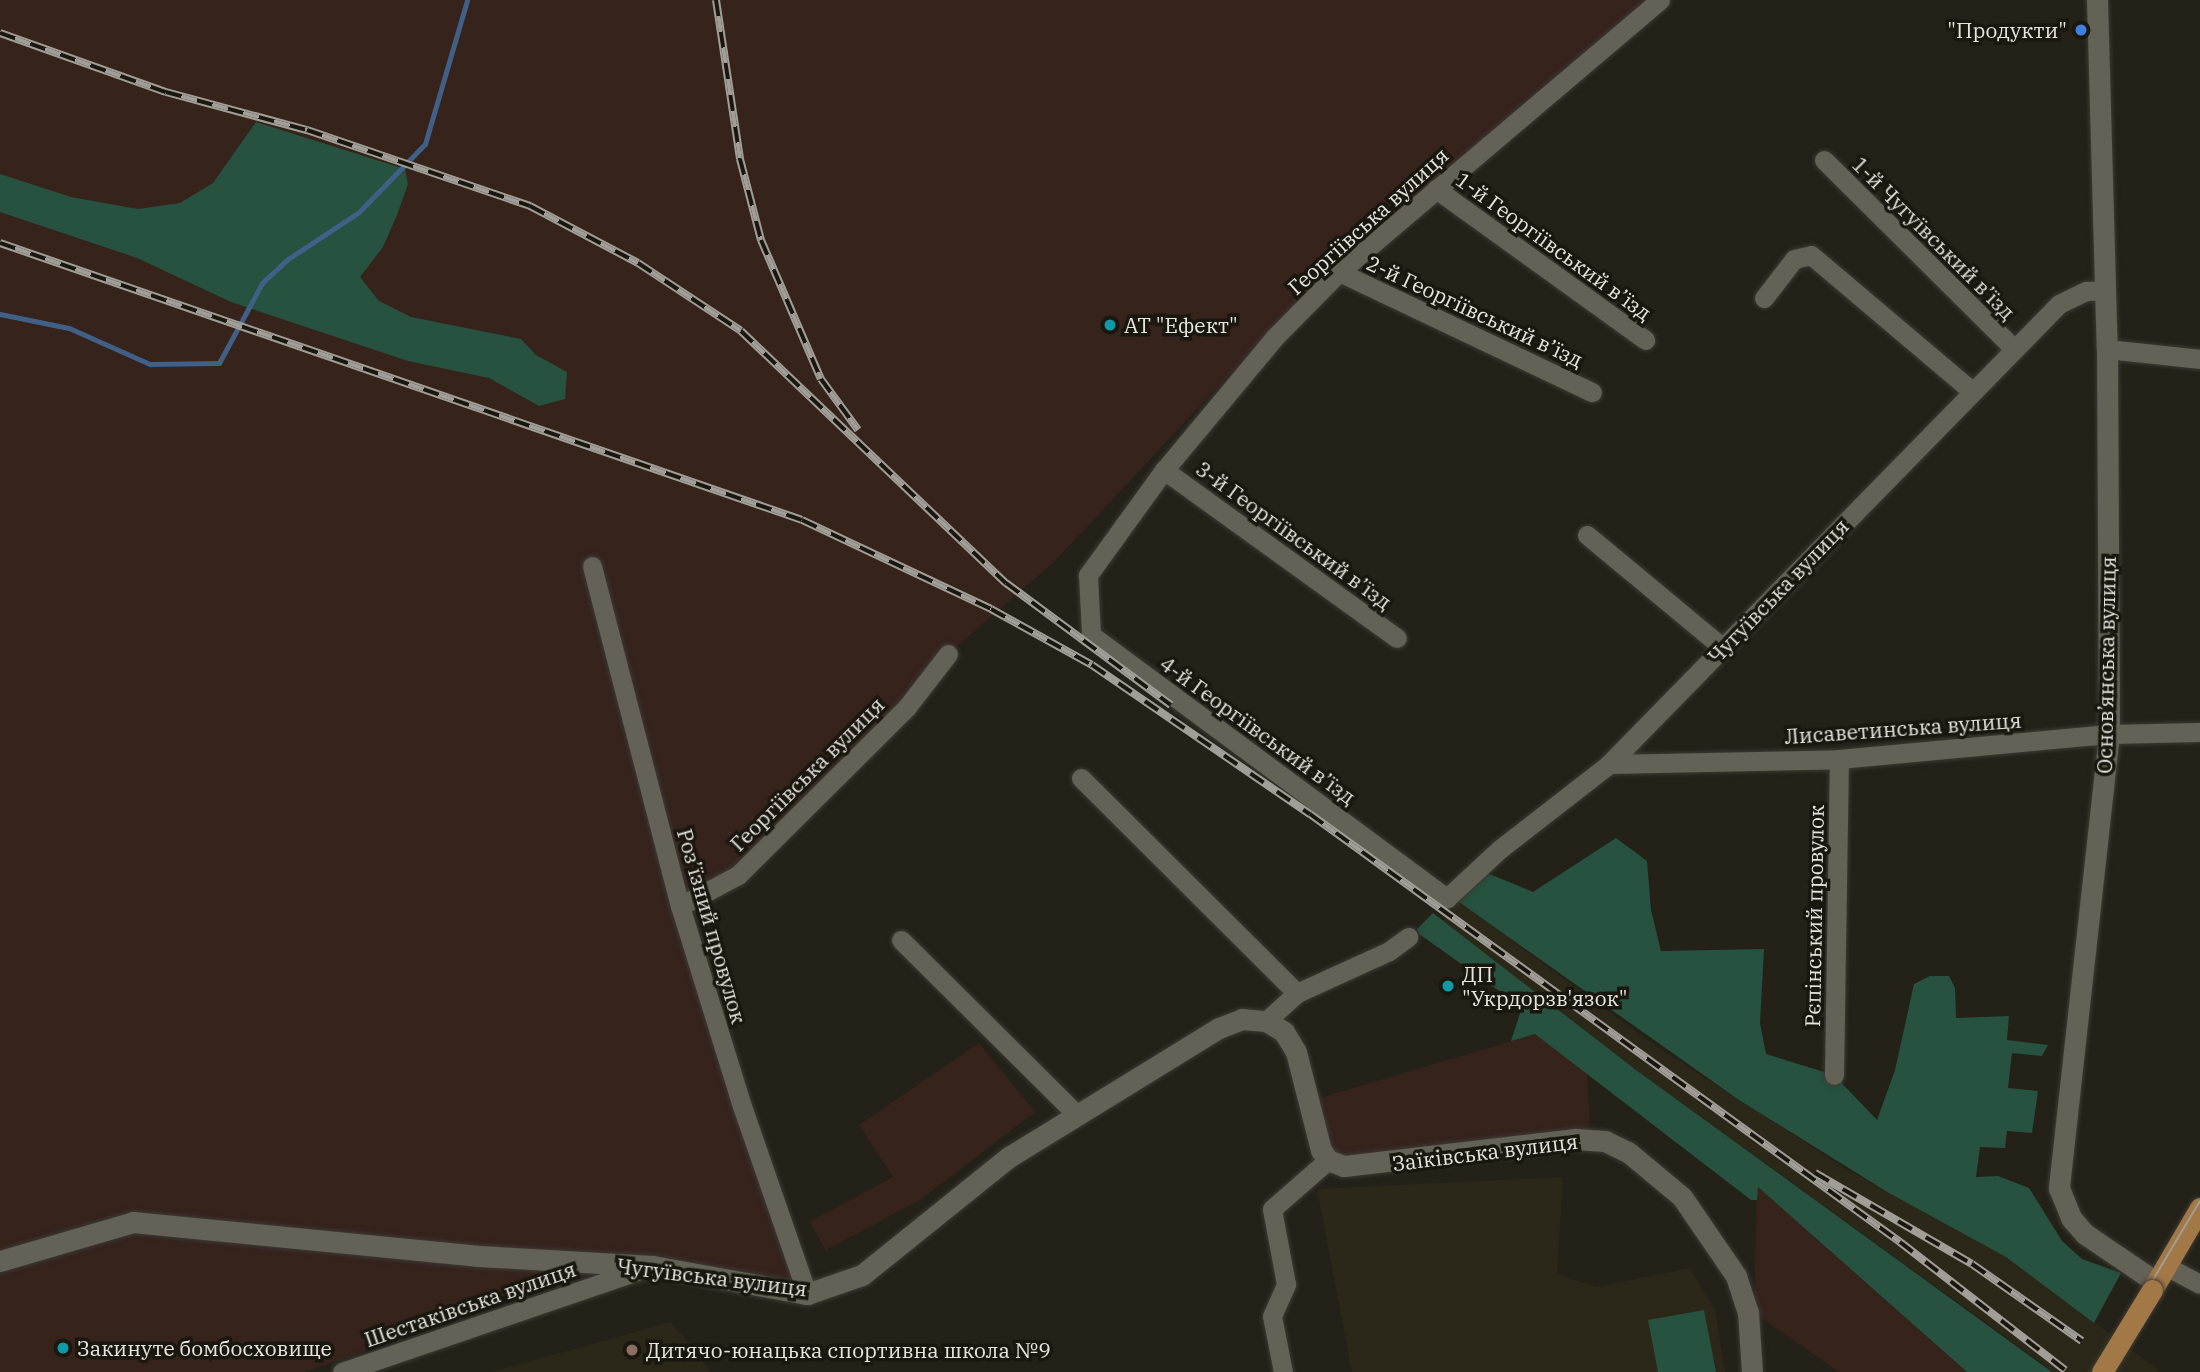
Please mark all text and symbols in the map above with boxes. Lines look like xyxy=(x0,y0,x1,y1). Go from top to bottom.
place label: "Продукти" xyxy=(1947,17,2067,43)
marker: "Продукти" xyxy=(2073,22,2089,38)
street label: Георгіївська вулиця xyxy=(1283,142,1453,300)
street label: 1-й Чугуївський в’їзд xyxy=(1847,151,2021,325)
street label: 1-й Георгіївський в’їзд xyxy=(1451,167,1657,325)
street label: 2-й Георгіївський в’їзд xyxy=(1363,250,1587,372)
place label: АТ "Ефект" xyxy=(1124,312,1238,338)
marker: АТ "Ефект" xyxy=(1102,317,1118,333)
street label: 3-й Георгіївський в’їзд xyxy=(1191,456,1397,614)
street label: Чугуївська вулиця xyxy=(1702,513,1854,669)
street label: Основ’янська вулиця xyxy=(2092,556,2120,774)
street label: 4-й Георгіївський в’їзд xyxy=(1155,651,1361,809)
street label: Георгіївська вулиця xyxy=(725,692,889,856)
street label: Лисаветинська вулиця xyxy=(1784,707,2022,749)
street label: Рєпінський провулок xyxy=(1799,805,1829,1027)
street label: Роз’їзний провулок xyxy=(672,826,752,1026)
place label: ДП "Укрдорзв'язок" xyxy=(1462,961,1627,1011)
marker: ДП "Укрдорзв'язок" xyxy=(1440,978,1456,994)
street label: Заїківська вулиця xyxy=(1391,1128,1579,1176)
street label: Чугуївська вулиця xyxy=(615,1253,809,1301)
street label: Шестаківська вулиця xyxy=(361,1256,579,1352)
place label: Закинуте бомбосховище xyxy=(77,1335,332,1361)
place label: Дитячо-юнацька спортивна школа №9 xyxy=(646,1337,1051,1363)
marker: Закинуте бомбосховище xyxy=(55,1340,71,1356)
marker: Дитячо-юнацька спортивна школа №9 xyxy=(624,1342,640,1358)

